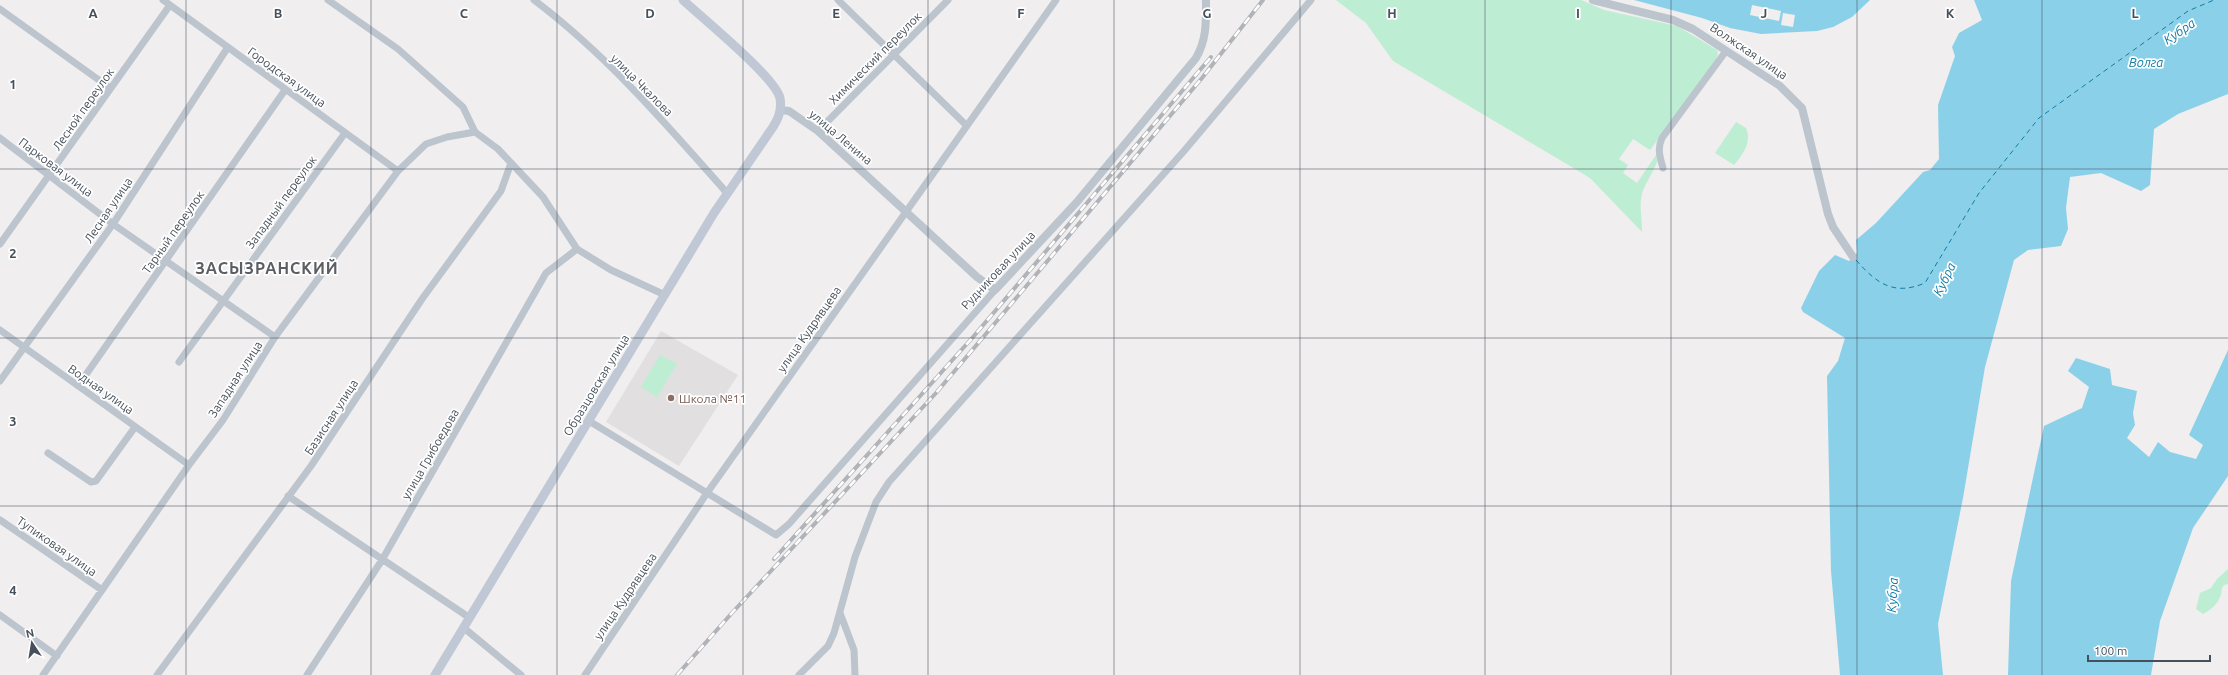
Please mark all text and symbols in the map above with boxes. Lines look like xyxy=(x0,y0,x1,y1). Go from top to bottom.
text: A xyxy=(88,6,98,20)
text: B xyxy=(274,6,283,20)
text: C xyxy=(460,6,469,20)
text: D xyxy=(645,6,655,20)
text: E xyxy=(832,6,840,20)
text: F xyxy=(1017,6,1025,20)
text: G xyxy=(1203,6,1212,20)
text: H xyxy=(1387,6,1397,20)
text: I xyxy=(1576,6,1580,20)
text: J xyxy=(1761,6,1767,20)
text: K xyxy=(1946,6,1955,20)
text: L xyxy=(2131,6,2139,20)
street label: Химический переулок xyxy=(826,9,924,107)
water label: Кубра xyxy=(2161,15,2197,47)
street label: Волжская улица xyxy=(1708,20,1790,82)
street label: Городская улица xyxy=(246,44,328,110)
street label: улица Чкалова xyxy=(608,51,676,119)
water label: Волга xyxy=(2129,55,2163,69)
street label: Лесной переулок xyxy=(50,65,116,153)
text: 1 xyxy=(9,77,17,91)
street label: улица Ленина xyxy=(807,107,875,167)
street label: Парковая улица xyxy=(16,135,96,199)
street label: Западный переулок xyxy=(243,153,319,251)
street label: Лесная улица xyxy=(81,175,135,245)
street label: Тарный переулок xyxy=(140,188,206,276)
street label: Рудниковая улица xyxy=(959,228,1037,312)
text: 2 xyxy=(9,246,17,260)
district label: ЗАСЫЗРАНСКИЙ xyxy=(195,258,339,277)
water label: Кубра xyxy=(1930,260,1958,298)
street label: улица Кудрявцева xyxy=(775,284,843,374)
street label: Образцовская улица xyxy=(561,332,631,438)
street label: Западная улица xyxy=(206,338,264,420)
street label: Водная улица xyxy=(66,362,136,416)
street label: Базисная улица xyxy=(302,377,360,457)
place label: Школа №11 xyxy=(679,392,746,405)
marker: Школа №11 xyxy=(666,393,676,403)
street label: улица Грибоедова xyxy=(399,406,461,502)
text: 3 xyxy=(9,414,17,428)
street label: Тупиковая улица xyxy=(15,514,99,578)
street label: улица Кудрявцева xyxy=(591,550,659,642)
water label: Кубра xyxy=(1884,577,1900,613)
text: 4 xyxy=(9,583,17,597)
north arrow xyxy=(12,623,52,663)
text: N xyxy=(25,626,35,640)
scale bar xyxy=(2088,637,2210,663)
text: 100 m xyxy=(2094,644,2127,657)

